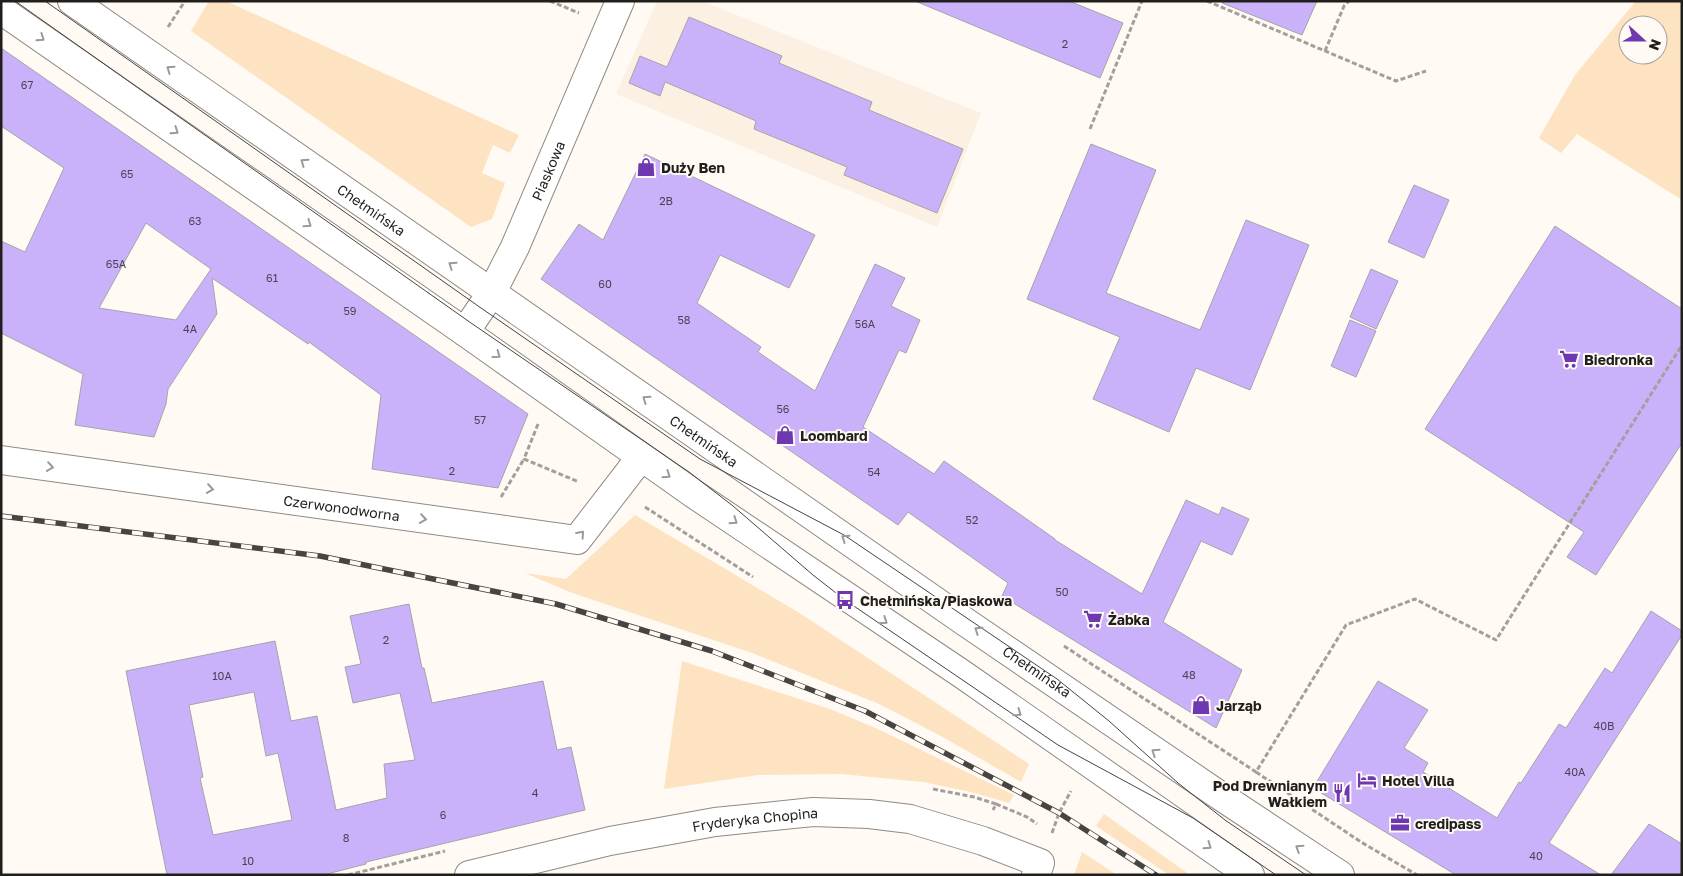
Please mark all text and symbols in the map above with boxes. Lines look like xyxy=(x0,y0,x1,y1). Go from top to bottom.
north arrow xyxy=(1618,15,1668,65)
one-way arrow xyxy=(35,32,45,41)
house number: 2 xyxy=(1062,37,1068,50)
text: N xyxy=(1646,37,1665,53)
one-way arrow xyxy=(167,66,176,75)
house number: 67 xyxy=(21,78,33,91)
one-way arrow xyxy=(169,125,179,134)
street label: Piaskowa xyxy=(527,138,568,203)
shop icon: Duży Ben xyxy=(635,156,657,178)
one-way arrow xyxy=(300,159,310,168)
place label: Duży Ben xyxy=(661,159,725,176)
house number: 65 xyxy=(120,167,134,180)
street label: Chełmińska xyxy=(334,180,409,239)
house number: 2B xyxy=(659,194,673,207)
house number: 63 xyxy=(188,214,202,227)
one-way arrow xyxy=(302,218,312,227)
house number: 65A xyxy=(106,257,127,270)
one-way arrow xyxy=(448,262,458,271)
house number: 61 xyxy=(266,271,278,284)
house number: 60 xyxy=(598,277,612,290)
house number: 59 xyxy=(343,304,357,317)
house number: 58 xyxy=(677,313,691,326)
house number: 56A xyxy=(855,317,876,330)
house number: 4A xyxy=(183,322,198,335)
supermarket icon: Biedronka xyxy=(1558,348,1580,370)
one-way arrow xyxy=(491,349,500,358)
place label: Biedronka xyxy=(1584,351,1653,368)
one-way arrow xyxy=(642,396,651,405)
house number: 56 xyxy=(776,402,790,415)
street label: Chełmińska xyxy=(667,411,742,470)
house number: 57 xyxy=(474,413,486,426)
shop icon: Loombard xyxy=(774,424,796,446)
place label: Loombard xyxy=(800,427,868,444)
one-way arrow xyxy=(46,461,54,472)
house number: 2 xyxy=(449,464,455,477)
house number: 54 xyxy=(867,465,881,478)
one-way arrow xyxy=(661,469,671,478)
one-way arrow xyxy=(206,484,215,494)
street label: Czerwonodworna xyxy=(282,491,401,524)
one-way arrow xyxy=(420,513,428,524)
house number: 52 xyxy=(966,513,978,526)
one-way arrow xyxy=(729,515,738,524)
one-way arrow xyxy=(576,530,585,539)
one-way arrow xyxy=(841,535,850,544)
house number: 50 xyxy=(1055,585,1069,598)
bus stop icon: Chełmińska/Piaskowa xyxy=(834,589,856,611)
place label: Chełmińska/Piaskowa xyxy=(860,592,1012,609)
supermarket icon: Żabka xyxy=(1082,608,1104,630)
place label: Żabka xyxy=(1108,611,1150,628)
one-way arrow xyxy=(878,615,888,624)
one-way arrow xyxy=(974,627,984,636)
house number: 2 xyxy=(383,633,389,646)
street label: Chełmińska xyxy=(1000,642,1075,700)
house number: 48 xyxy=(1182,668,1196,681)
house number: 10A xyxy=(212,669,232,682)
shop icon: Jarząb xyxy=(1190,694,1212,716)
place label: Jarząb xyxy=(1216,697,1262,714)
one-way arrow xyxy=(1012,707,1022,716)
house number: 40B xyxy=(1594,719,1614,732)
one-way arrow xyxy=(1152,749,1161,758)
house number: 40A xyxy=(1565,765,1586,778)
hotel icon: Hotel Villa xyxy=(1356,769,1378,791)
place label: Hotel Villa xyxy=(1382,772,1454,789)
place label: Pod Drewnianym Wałkiem xyxy=(1213,777,1327,810)
restaurant icon: Pod Drewnianym Wałkiem xyxy=(1331,782,1353,804)
house number: 4 xyxy=(532,786,539,799)
street label: Fryderyka Chopina xyxy=(691,803,819,835)
house number: 6 xyxy=(440,808,447,821)
office icon: credipass xyxy=(1389,812,1411,834)
place label: credipass xyxy=(1415,815,1482,832)
house number: 8 xyxy=(343,831,350,844)
one-way arrow xyxy=(1202,840,1212,849)
one-way arrow xyxy=(1295,845,1305,854)
house number: 40 xyxy=(1529,849,1543,862)
house number: 10 xyxy=(242,854,254,867)

